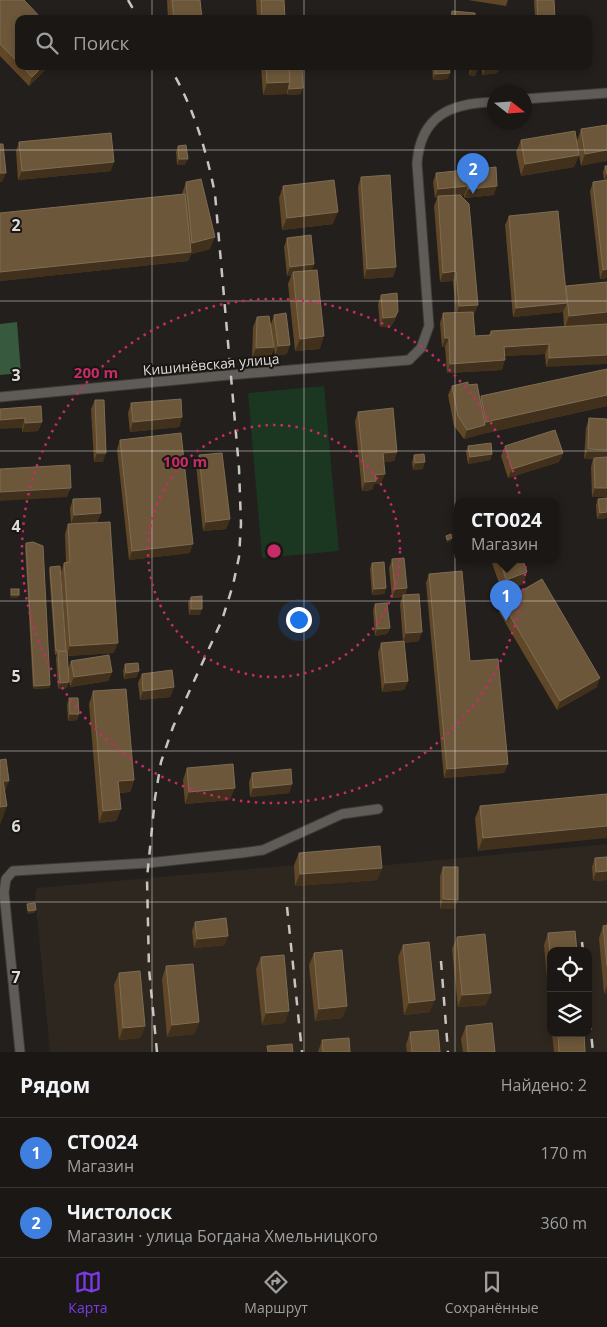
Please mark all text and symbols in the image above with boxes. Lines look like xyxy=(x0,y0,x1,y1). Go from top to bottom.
search box xyxy=(15,15,592,70)
icon: search xyxy=(33,29,61,57)
text: Поиск xyxy=(73,30,129,56)
north arrow xyxy=(487,85,532,130)
pin: 2 xyxy=(457,153,489,194)
text: 2 xyxy=(11,214,21,236)
street label: Кишинёвская улица xyxy=(142,349,280,379)
text: 200 m xyxy=(74,362,118,382)
text: 3 xyxy=(11,364,21,386)
text: 100 m xyxy=(163,451,207,471)
popup xyxy=(454,498,559,563)
text: СТО024 xyxy=(471,507,542,533)
text: 4 xyxy=(11,515,21,537)
text: Магазин xyxy=(471,533,538,555)
centre of rings xyxy=(265,542,283,560)
pin: 1 xyxy=(490,580,522,621)
your location xyxy=(286,607,312,633)
text: 5 xyxy=(11,665,21,687)
text: 6 xyxy=(11,815,21,837)
map controls xyxy=(547,947,592,1037)
button: locate xyxy=(547,947,592,992)
text: 7 xyxy=(11,966,21,988)
button: layers xyxy=(547,992,592,1037)
text: Рядом xyxy=(20,1071,90,1099)
text: Найдено: 2 xyxy=(501,1074,587,1096)
text: СТО024 xyxy=(67,1129,138,1155)
text: 1 xyxy=(31,1142,41,1164)
text: 170 m xyxy=(541,1142,587,1164)
text: Магазин xyxy=(67,1155,134,1177)
text: Чистолоск xyxy=(67,1199,172,1225)
text: 2 xyxy=(31,1212,41,1234)
text: 360 m xyxy=(541,1212,587,1234)
text: Магазин · улица Богдана Хмельницкого xyxy=(67,1225,378,1247)
tab: Карта xyxy=(68,1268,108,1317)
tab: Маршрут xyxy=(244,1268,308,1317)
tab: Сохранённые xyxy=(445,1268,539,1317)

